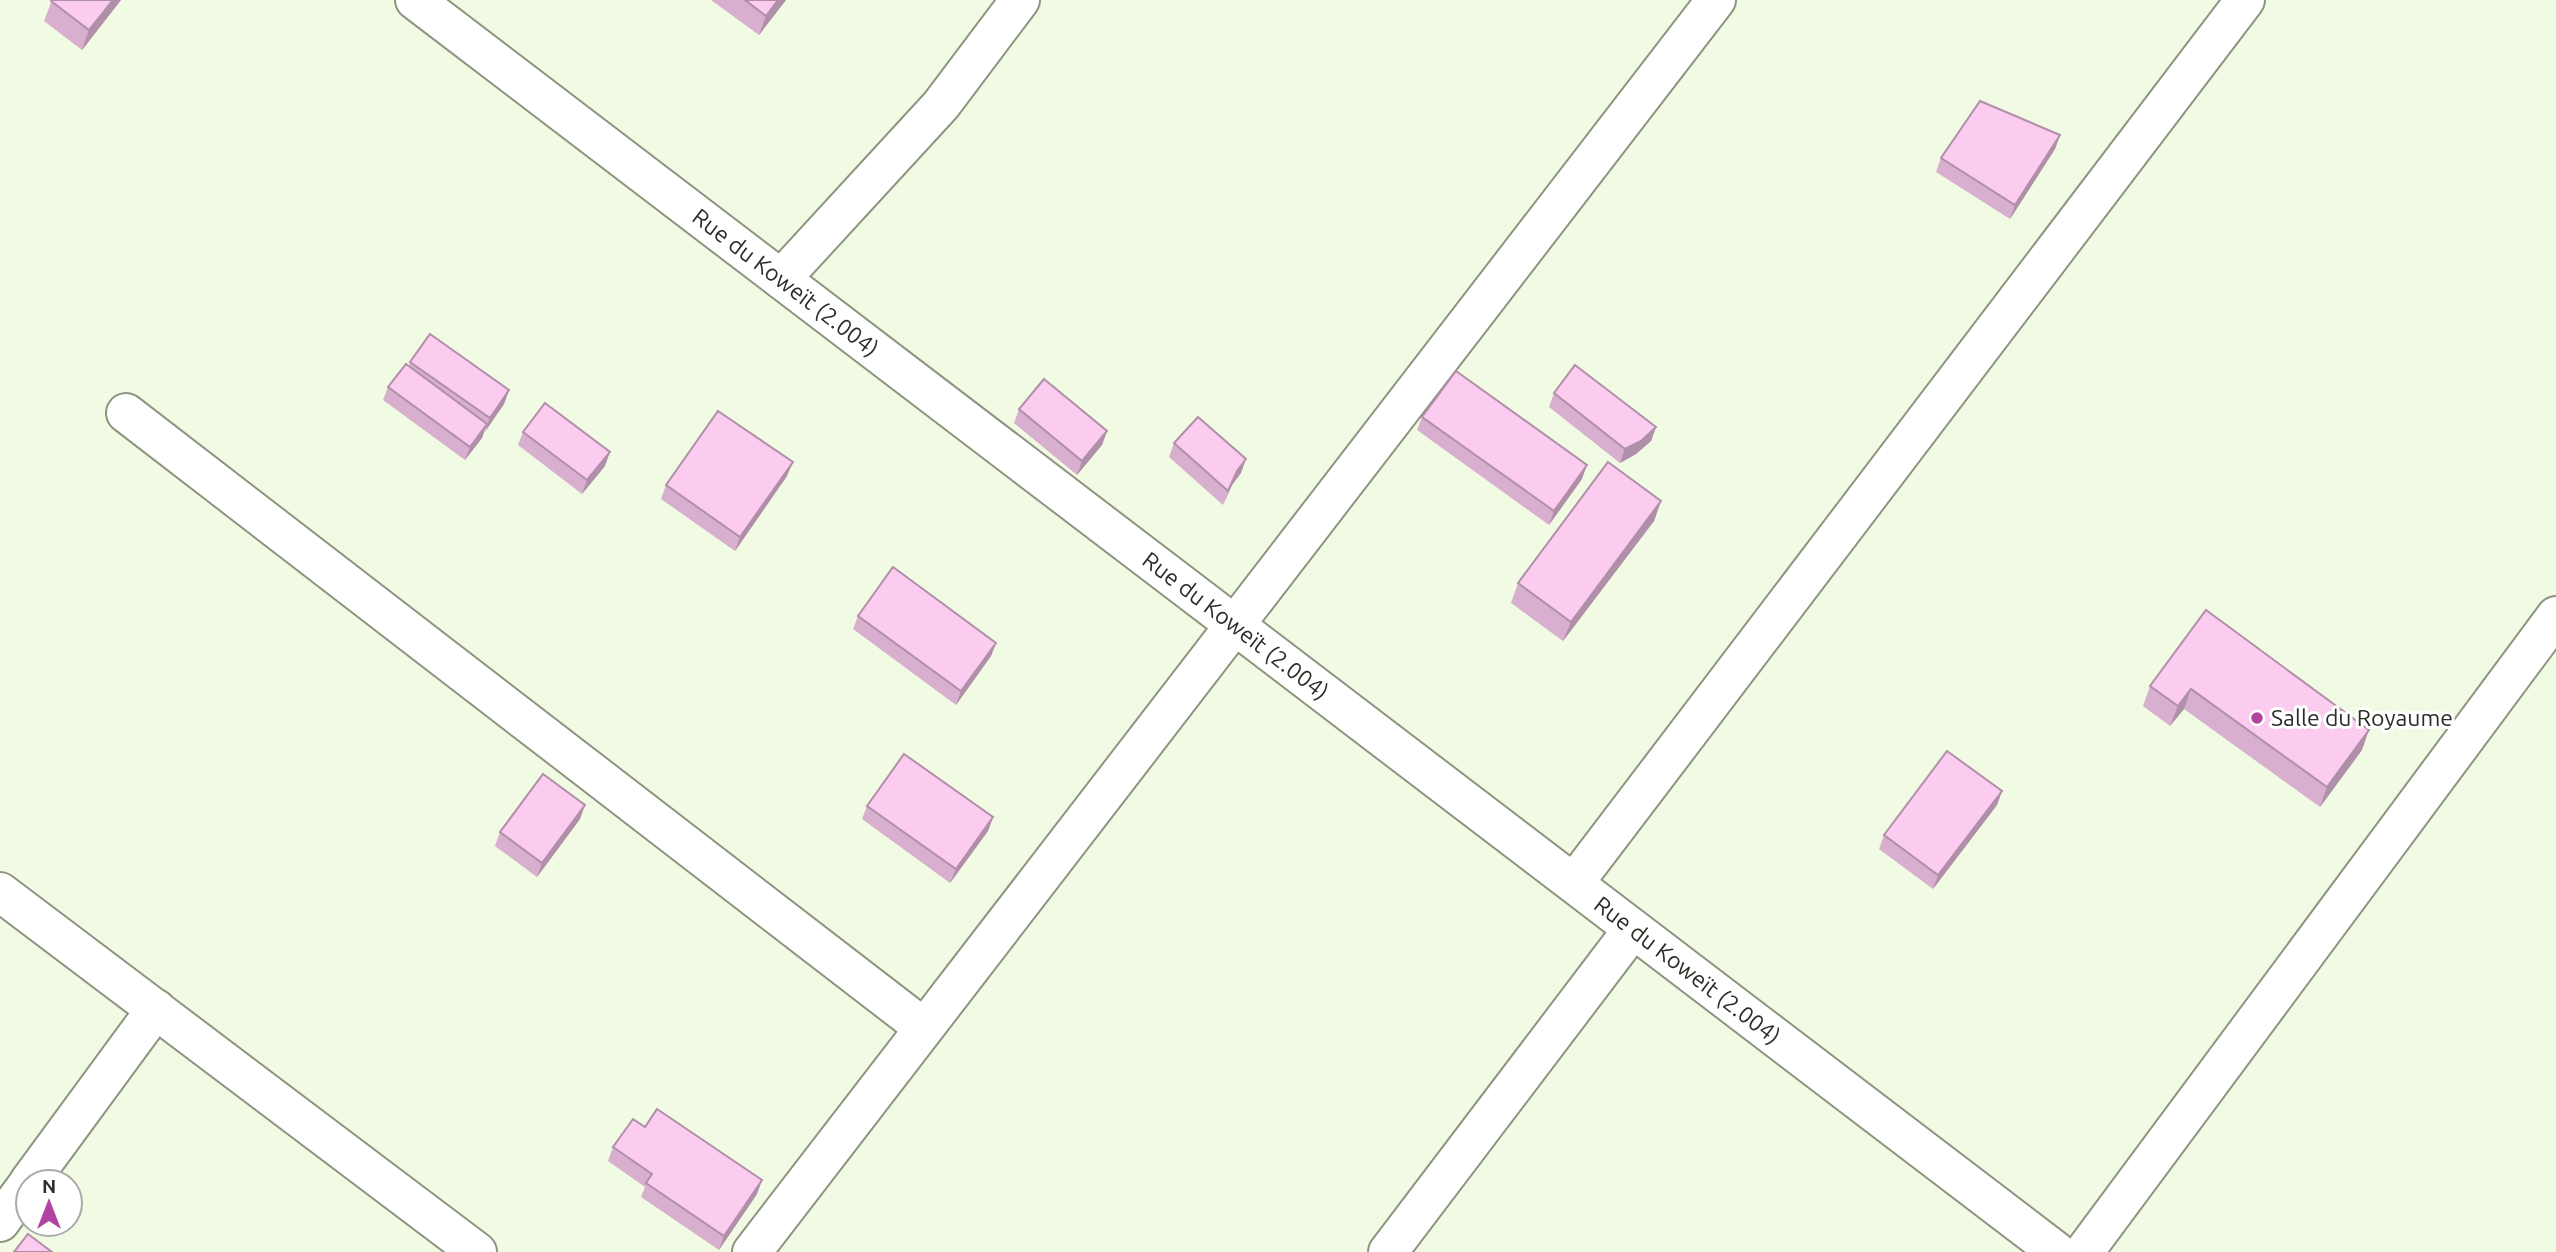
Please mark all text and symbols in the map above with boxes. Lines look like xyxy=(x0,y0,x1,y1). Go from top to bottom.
street label: Rue du Koweït (2.004) xyxy=(688,203,884,362)
street label: Rue du Koweït (2.004) xyxy=(1138,547,1334,705)
place label: Salle du Royaume xyxy=(2271,705,2453,730)
marker: Salle du Royaume xyxy=(2249,710,2265,726)
street label: Rue du Koweït (2.004) xyxy=(1590,891,1786,1049)
north arrow xyxy=(14,1168,84,1238)
text: N xyxy=(42,1175,56,1197)

